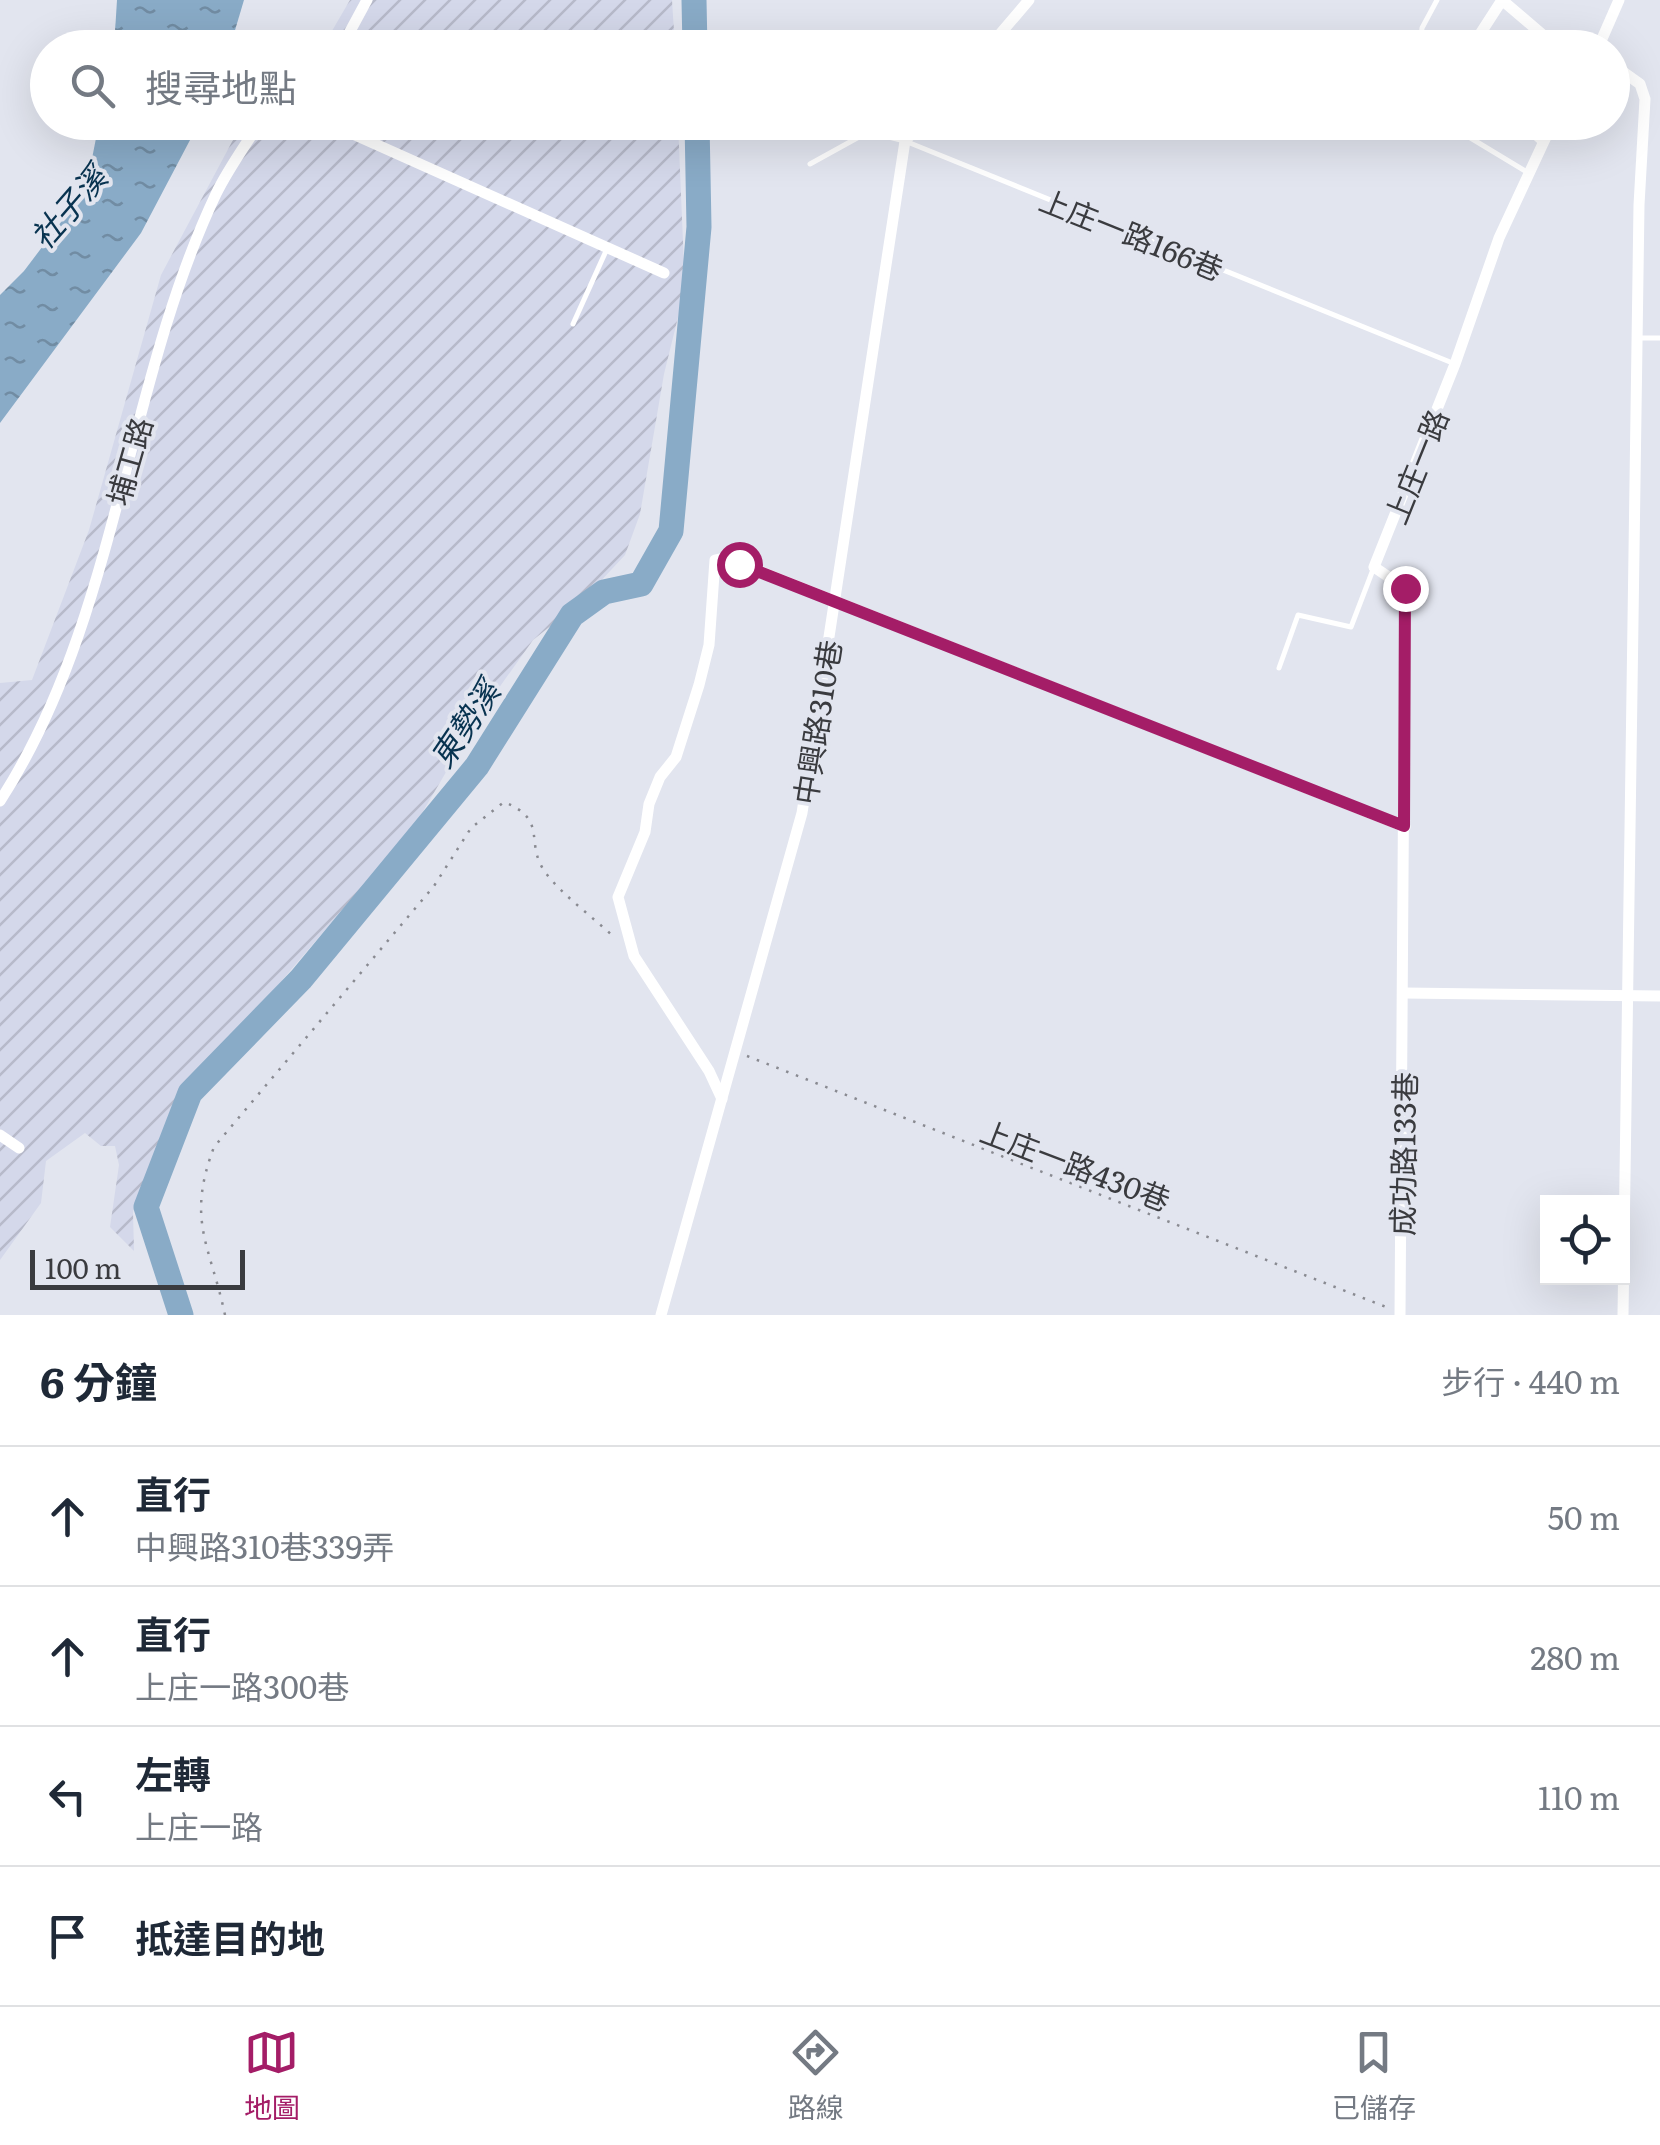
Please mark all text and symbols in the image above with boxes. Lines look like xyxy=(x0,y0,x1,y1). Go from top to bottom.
search box xyxy=(30,30,1630,140)
text: 搜尋地點 xyxy=(145,57,297,114)
icon: search xyxy=(65,58,120,113)
water label: 社子溪 xyxy=(17,151,119,258)
street label: 上庄一路166巷 xyxy=(1034,176,1230,290)
street label: 上庄一路 xyxy=(1372,402,1458,530)
street label: 埔工路 xyxy=(94,412,162,510)
route start xyxy=(717,542,763,588)
route end xyxy=(1383,566,1429,612)
street label: 中興路310巷 xyxy=(781,637,851,807)
water label: 東勢溪 xyxy=(416,666,512,776)
street label: 成功路133巷 xyxy=(1379,1072,1425,1236)
street label: 上庄一路430巷 xyxy=(975,1108,1177,1220)
map controls xyxy=(1540,1195,1630,1285)
button: locate xyxy=(1540,1195,1630,1285)
scale bar xyxy=(30,1245,245,1290)
text: 100 m xyxy=(45,1246,122,1288)
text: 6 分鐘 xyxy=(40,1349,157,1411)
text: 步行 · 440 m xyxy=(1441,1356,1620,1404)
text: 直行 xyxy=(135,1464,211,1521)
icon: ahead xyxy=(40,1489,95,1544)
text: 50 m xyxy=(1548,1492,1620,1540)
text: 中興路310巷339弄 xyxy=(135,1521,394,1569)
text: 直行 xyxy=(135,1604,211,1661)
icon: ahead xyxy=(40,1629,95,1684)
text: 280 m xyxy=(1530,1632,1620,1680)
text: 上庄一路300巷 xyxy=(135,1661,349,1709)
text: 左轉 xyxy=(135,1744,211,1801)
icon: left xyxy=(40,1769,95,1824)
text: 110 m xyxy=(1538,1772,1620,1820)
text: 上庄一路 xyxy=(135,1801,263,1849)
text: 抵達目的地 xyxy=(135,1908,325,1965)
icon: arrive xyxy=(40,1909,95,1964)
tab: 地圖 xyxy=(244,2025,300,2127)
tab: 路線 xyxy=(788,2025,844,2127)
tab: 已儲存 xyxy=(1332,2025,1416,2127)

